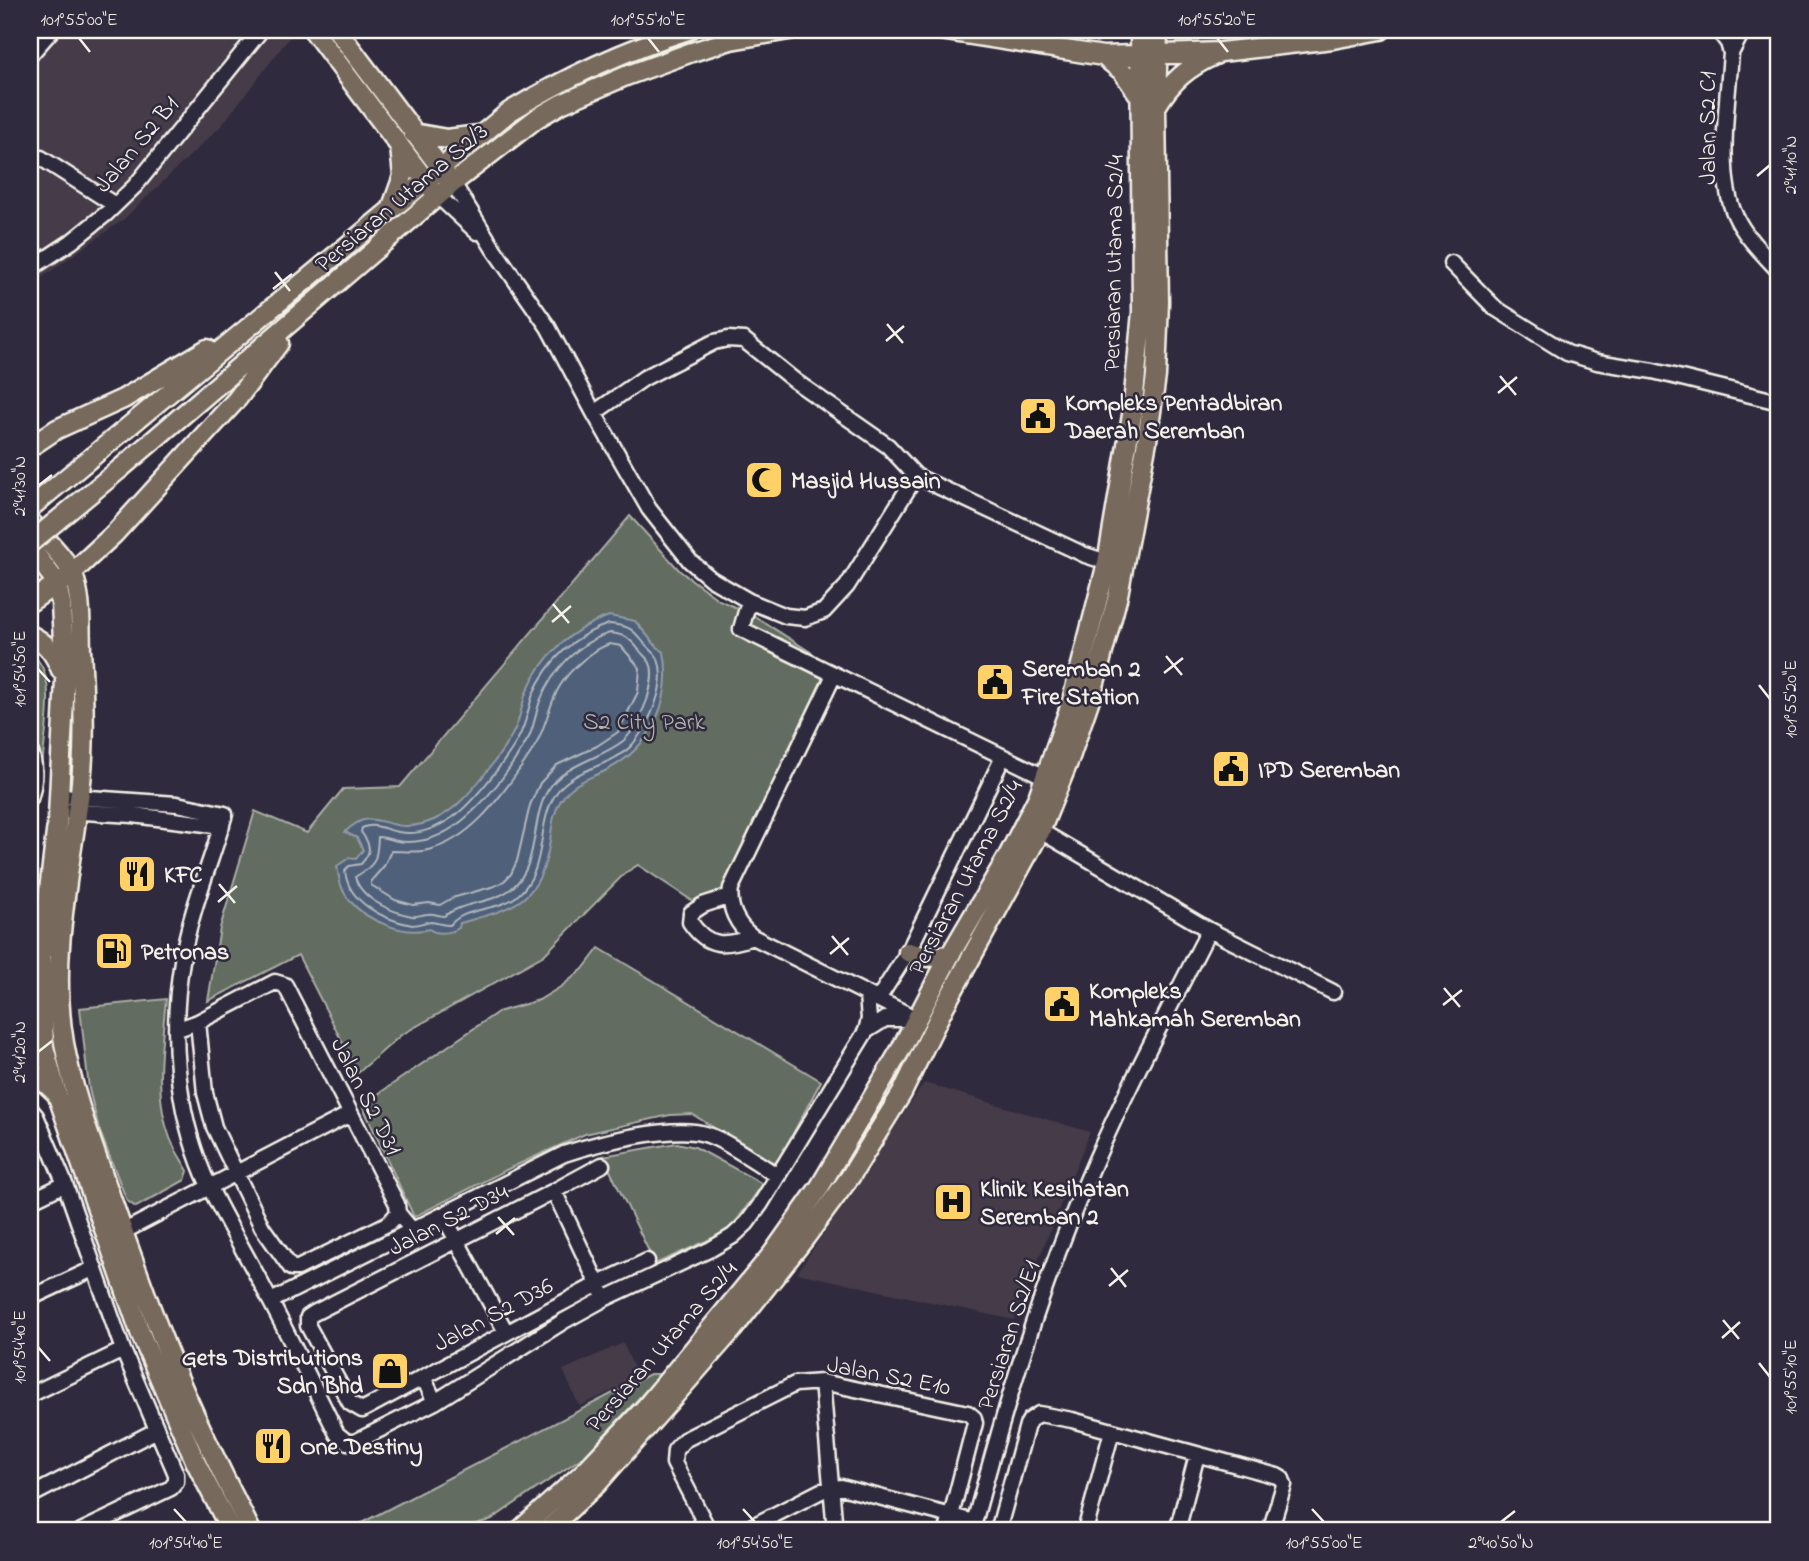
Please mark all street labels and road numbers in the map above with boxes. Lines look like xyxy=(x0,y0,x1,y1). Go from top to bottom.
street label: Jalan S2 C1 xyxy=(1692,71,1727,185)
street label: Jalan S2 B1 xyxy=(87,89,189,202)
street label: Persiaran Utama S2/3 xyxy=(308,116,497,282)
street label: Persiaran Utama S2/4 xyxy=(1096,154,1135,372)
street label: Persiaran Utama S2/4 xyxy=(901,774,1034,982)
street label: Jalan S2 D31 xyxy=(320,1032,410,1162)
street label: Jalan S2 D34 xyxy=(383,1176,515,1266)
street label: Persiaran Utama S2/4 xyxy=(579,1254,747,1441)
street label: Persiaran S2/E1 xyxy=(970,1256,1051,1415)
street label: Jalan S2 D36 xyxy=(428,1270,561,1362)
street label: Jalan S2 E10 xyxy=(824,1348,953,1407)

